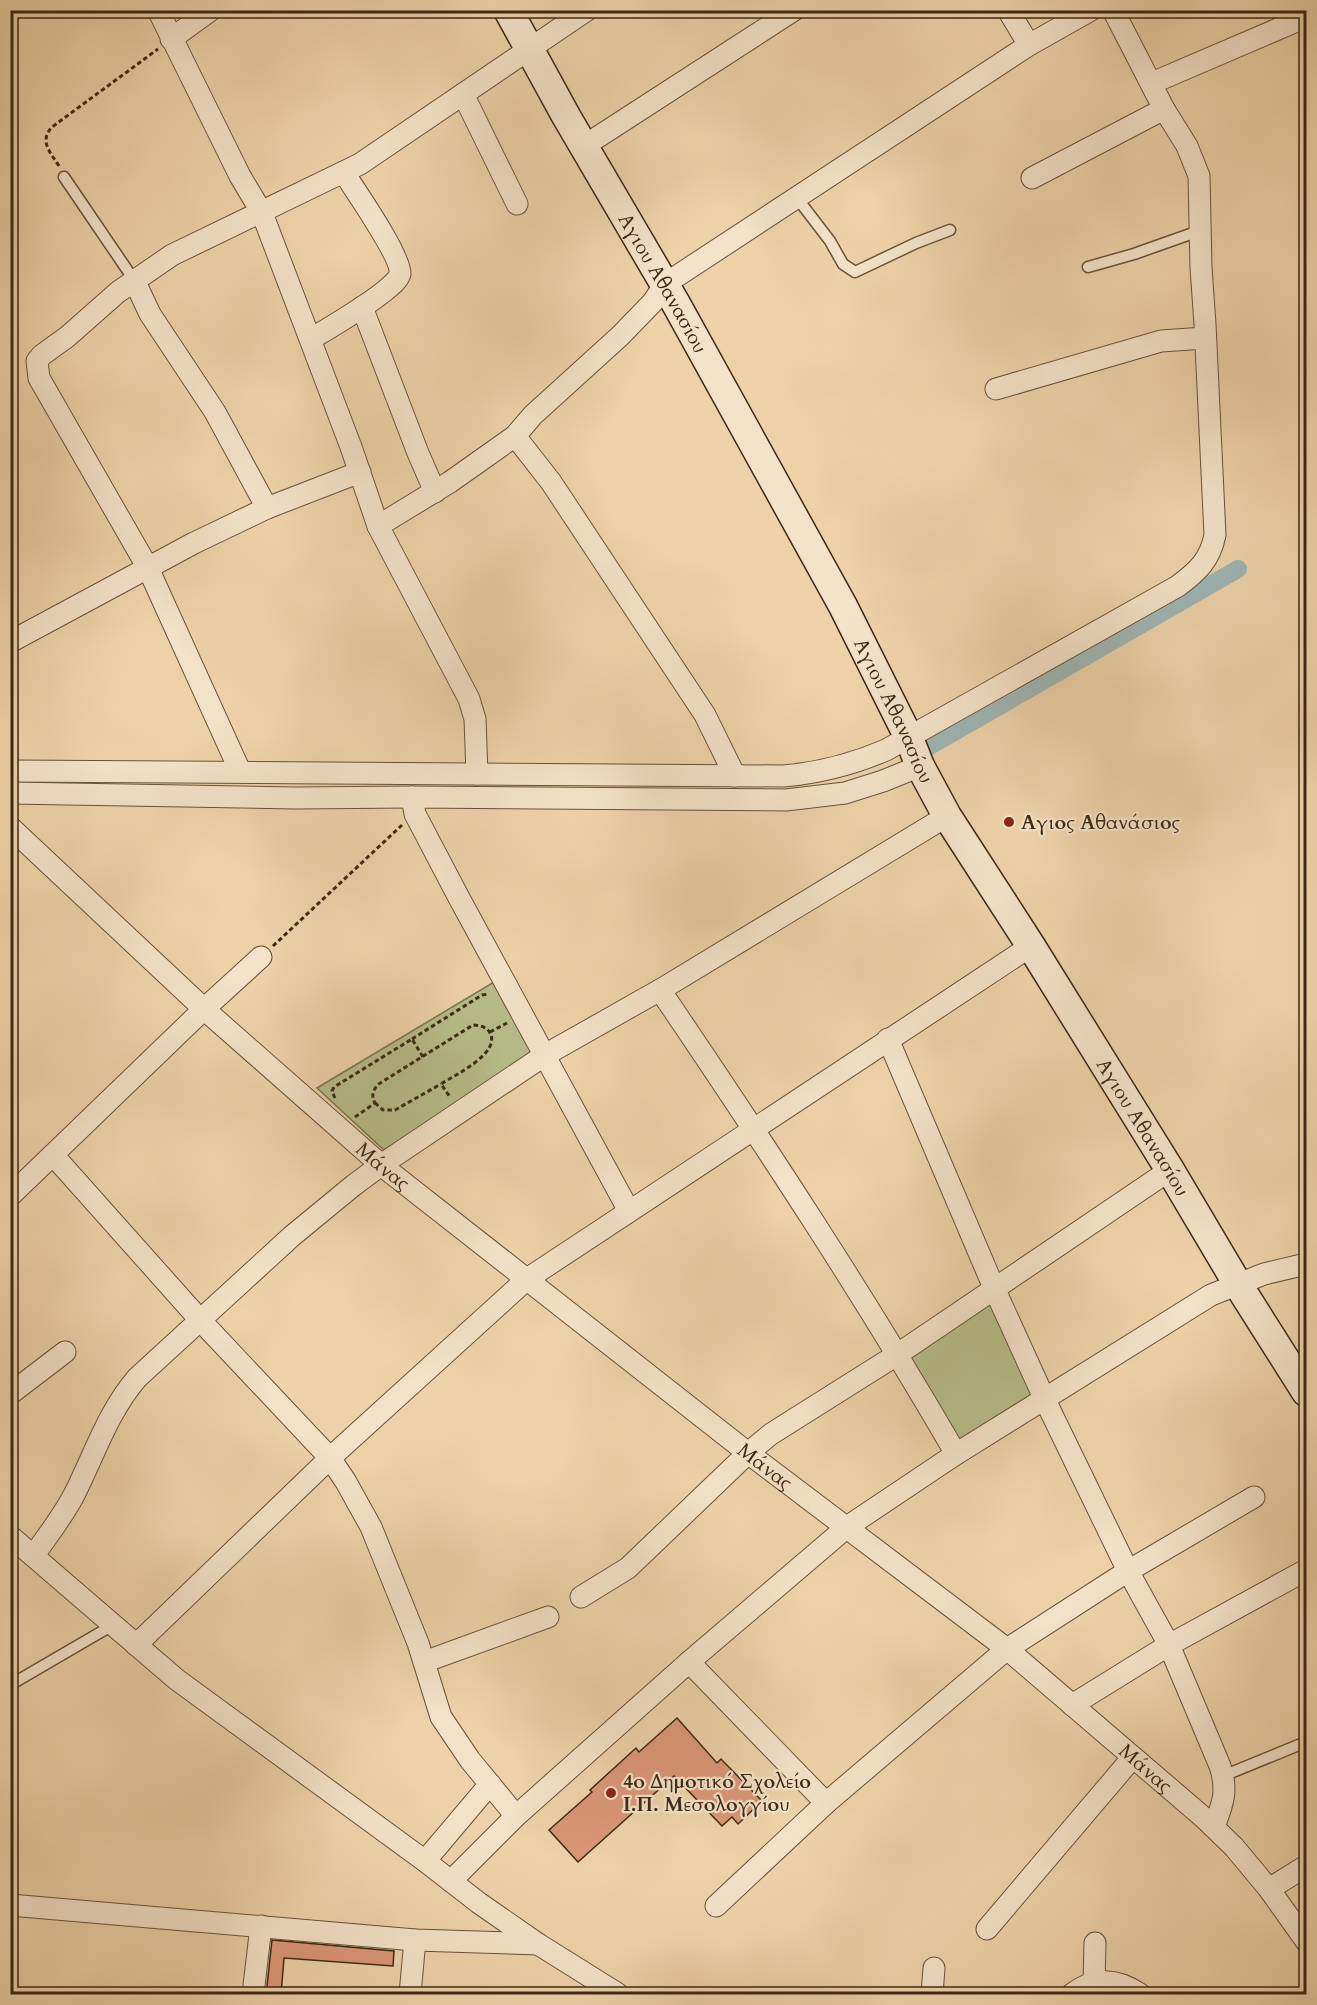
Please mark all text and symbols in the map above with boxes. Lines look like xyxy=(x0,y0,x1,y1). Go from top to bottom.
street label: Αγιου Αθανασίου xyxy=(612,208,714,358)
street label: Αγιου Αθανασίου xyxy=(847,634,940,788)
place label: Αγιος Αθανάσιος xyxy=(1021,809,1181,836)
marker: Αγιος Αθανάσιος xyxy=(1002,815,1016,829)
street label: Αγιου Αθανασίου xyxy=(1090,1053,1196,1201)
street label: Μάνας xyxy=(350,1136,416,1197)
street label: Μάνας xyxy=(732,1437,798,1496)
street label: Μάνας xyxy=(1113,1738,1178,1799)
place label: 4ο Δημοτικό Σχολείο Ι.Π. Μεσολογγίου xyxy=(623,1768,811,1818)
marker: 4ο Δημοτικό Σχολείο Ι.Π. Μεσολογγίου xyxy=(604,1786,618,1800)

